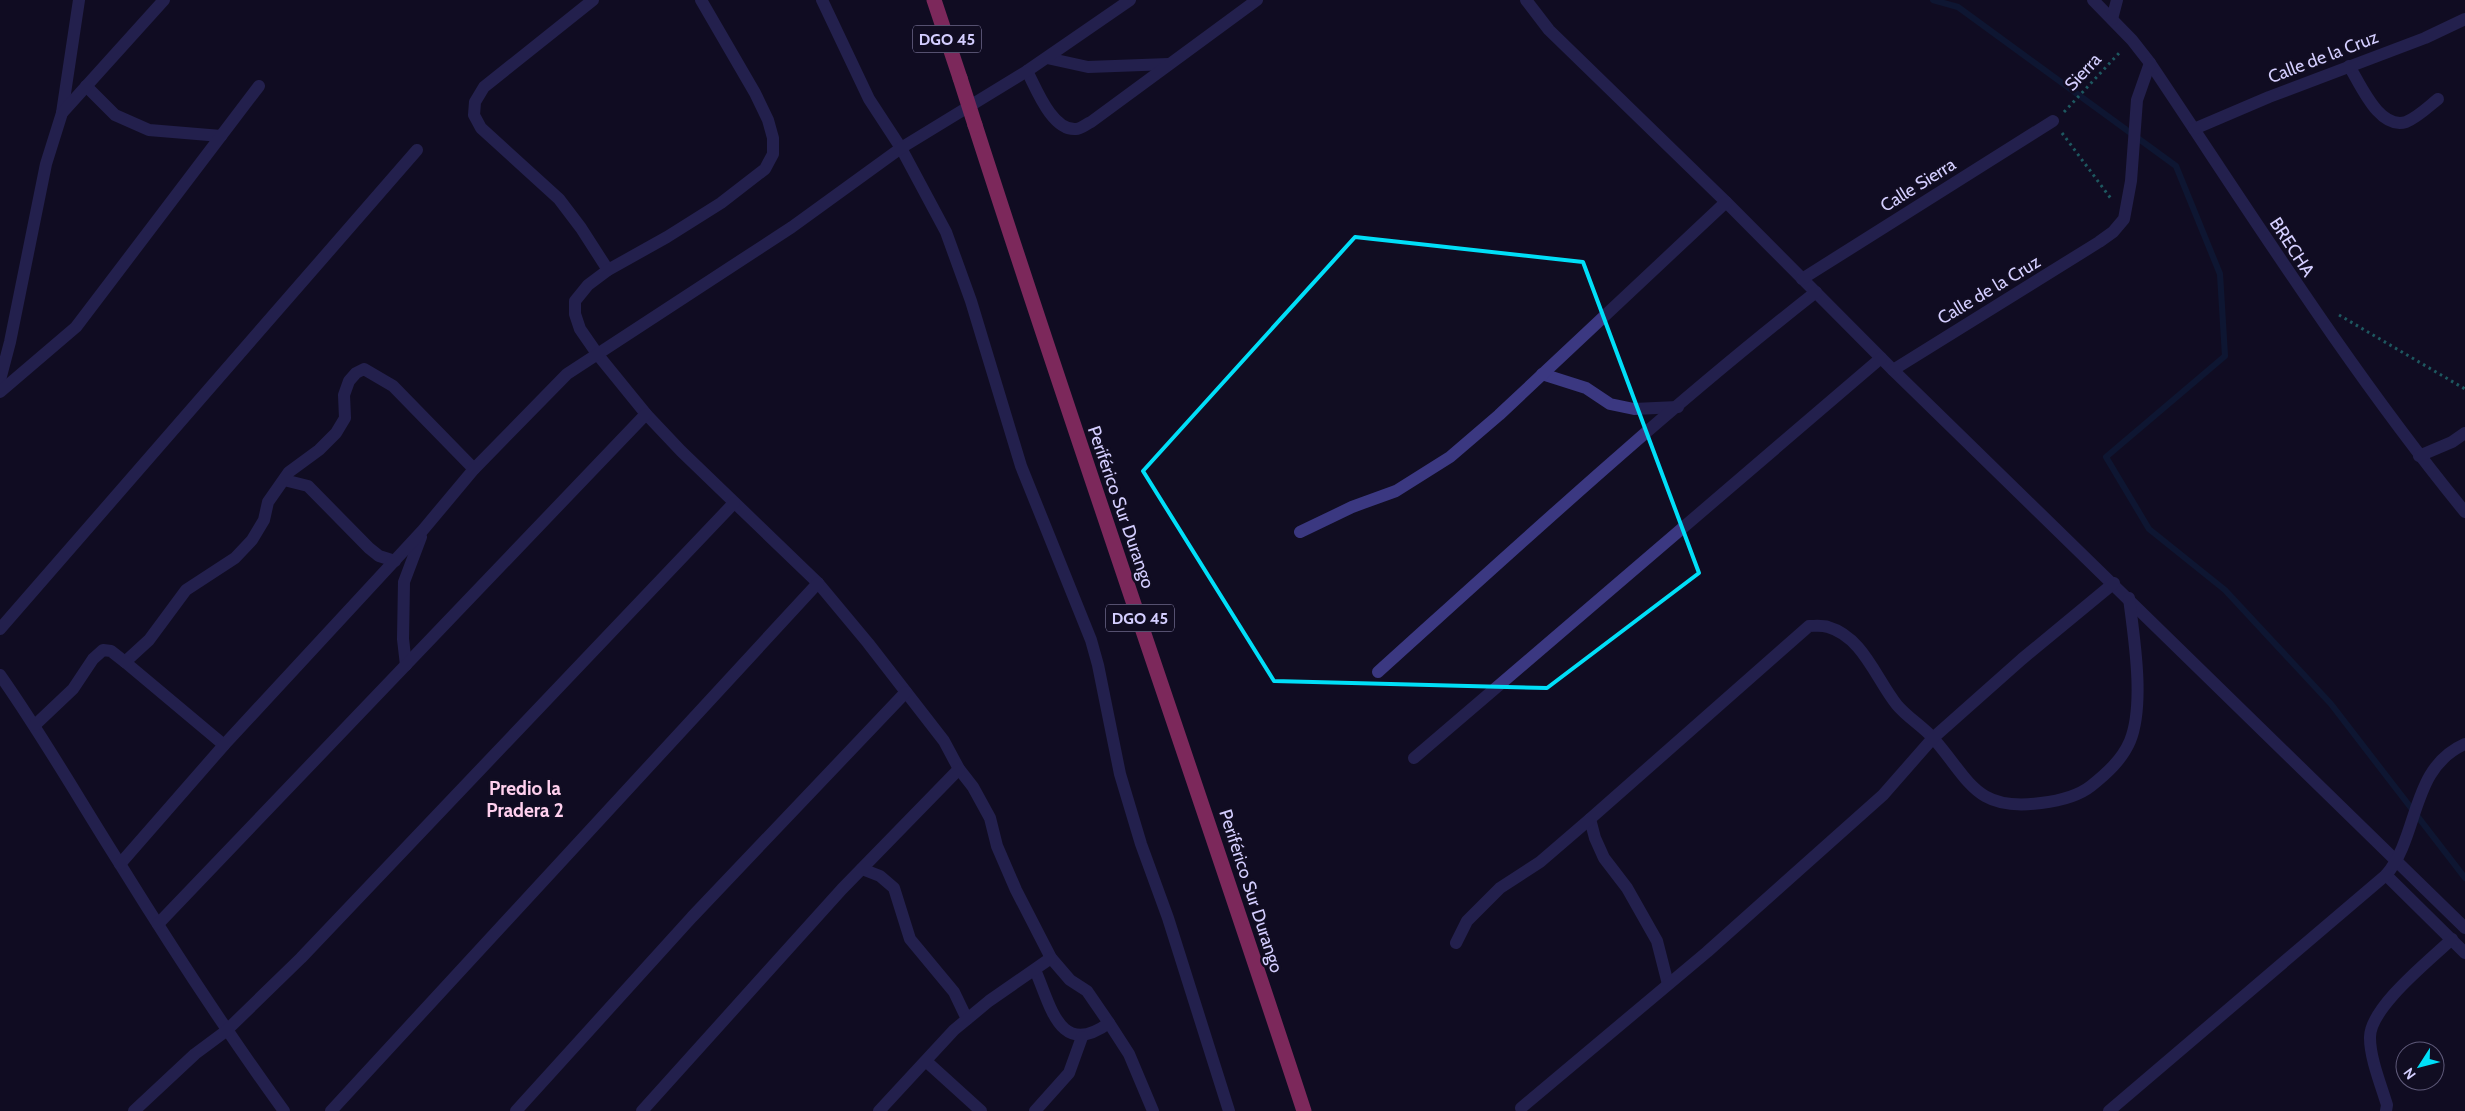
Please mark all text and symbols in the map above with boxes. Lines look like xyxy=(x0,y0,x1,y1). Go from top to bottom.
road number: DGO 45 xyxy=(913,26,981,52)
street label: Calle de la Cruz xyxy=(2265,26,2382,88)
street label: Sierra xyxy=(2060,48,2106,95)
street label: Calle Sierra xyxy=(1876,153,1960,217)
street label: BRECHA xyxy=(2265,213,2319,281)
street label: Calle de la Cruz xyxy=(1934,250,2045,329)
street label: Periférico Sur Durango xyxy=(1083,423,1159,591)
road number: DGO 45 xyxy=(1106,604,1174,632)
district label: Predio la Pradera 2 xyxy=(486,777,564,822)
street label: Periférico Sur Durango xyxy=(1214,807,1288,976)
north arrow xyxy=(2395,1041,2445,1091)
text: N xyxy=(2399,1064,2420,1083)

